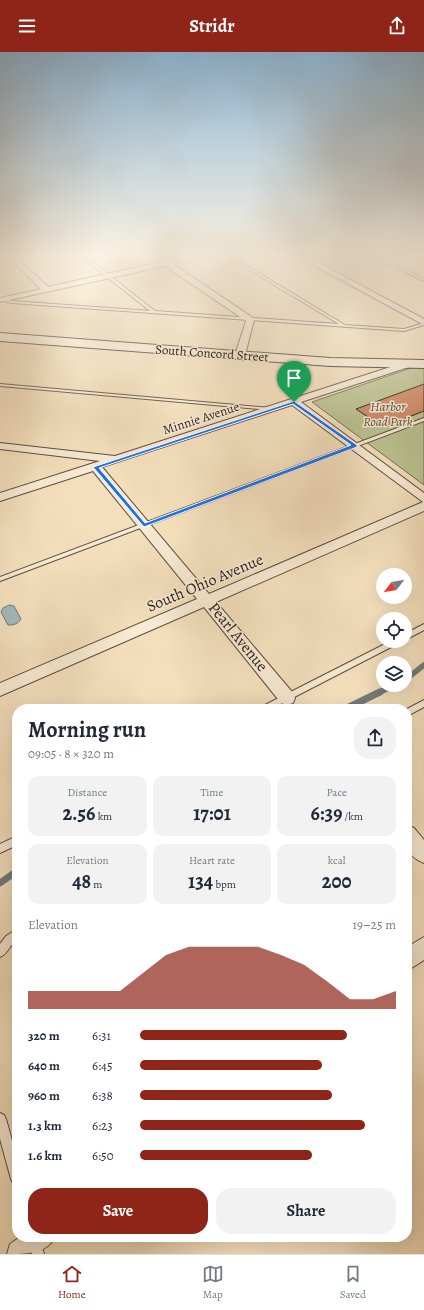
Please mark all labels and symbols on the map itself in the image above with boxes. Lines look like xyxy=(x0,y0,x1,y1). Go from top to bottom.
street label: South Concord Street xyxy=(155,341,270,365)
pin xyxy=(277,361,311,402)
street label: Minnie Avenue xyxy=(161,398,242,438)
park label: Harbor Road Park xyxy=(363,398,413,430)
street label: South Ohio Avenue xyxy=(143,549,267,617)
north arrow xyxy=(376,568,412,604)
street label: Pearl Avenue xyxy=(203,598,273,676)

